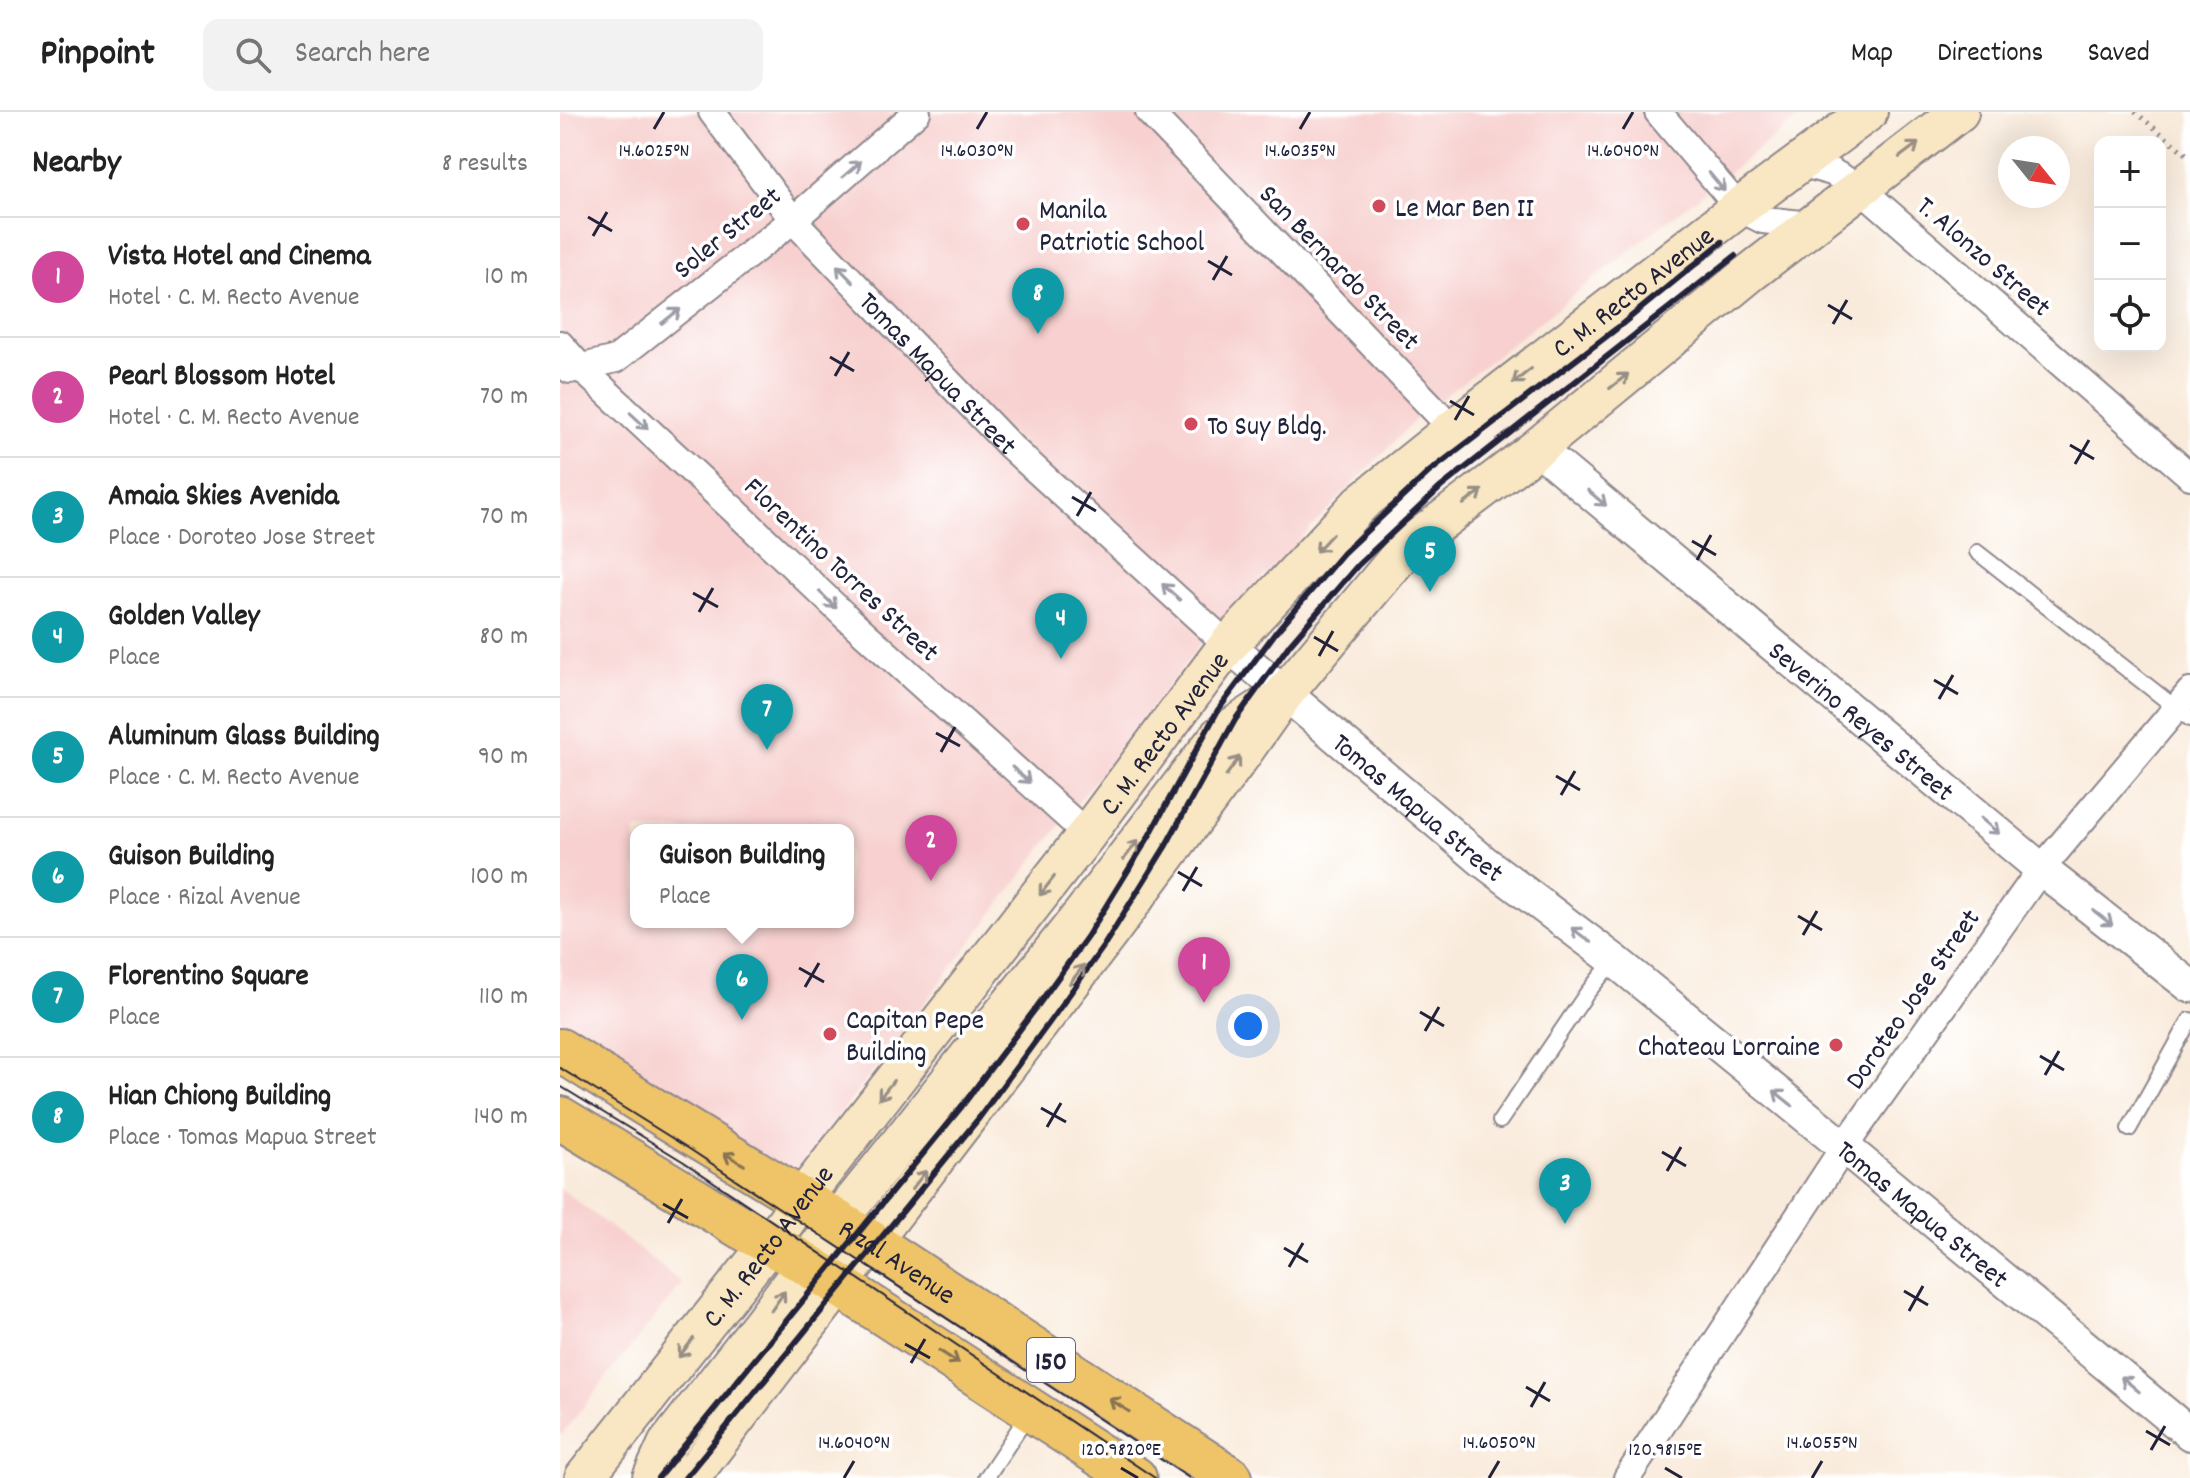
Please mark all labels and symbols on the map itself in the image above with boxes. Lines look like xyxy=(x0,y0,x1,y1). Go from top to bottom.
north arrow xyxy=(1998,136,2070,208)
text: 14.6025°N xyxy=(619,138,690,166)
text: 14.6030°N xyxy=(941,138,1013,166)
text: 14.6035°N xyxy=(1264,138,1336,166)
text: 14.6040°N xyxy=(1587,138,1659,166)
one-way arrow xyxy=(1898,142,1919,159)
one-way arrow xyxy=(841,160,862,178)
one-way arrow xyxy=(1708,171,1726,191)
street label: San Bernardo Street xyxy=(1248,177,1427,362)
street label: Soler Street xyxy=(667,179,792,291)
street label: T. Alonzo Street xyxy=(1906,189,2058,329)
place label: Le Mar Ben II xyxy=(1395,191,1534,231)
place label: Manila Patriotic School xyxy=(1039,193,1205,265)
marker: Le Mar Ben II xyxy=(1370,197,1388,215)
marker: Manila Patriotic School xyxy=(1014,215,1032,233)
street label: C. M. Recto Avenue xyxy=(1546,219,1725,370)
one-way arrow xyxy=(836,264,854,284)
pin: 8 xyxy=(1012,268,1064,334)
street label: Tomas Mapua Street xyxy=(847,285,1024,467)
one-way arrow xyxy=(660,307,681,324)
one-way arrow xyxy=(1512,367,1533,384)
one-way arrow xyxy=(1608,372,1629,390)
place label: To Suy Bldg. xyxy=(1207,409,1327,449)
one-way arrow xyxy=(629,412,649,431)
marker: To Suy Bldg. xyxy=(1182,415,1200,433)
street label: Florentino Torres Street xyxy=(733,470,946,673)
one-way arrow xyxy=(1461,488,1483,505)
one-way arrow xyxy=(1586,489,1606,507)
pin: 5 xyxy=(1404,526,1456,592)
one-way arrow xyxy=(1314,533,1333,553)
one-way arrow xyxy=(1161,584,1181,602)
one-way arrow xyxy=(818,590,837,609)
pin: 4 xyxy=(1035,593,1087,659)
street label: Severino Reyes Street xyxy=(1757,634,1961,813)
street label: C. M. Recto Avenue xyxy=(1092,645,1241,826)
pin: 7 xyxy=(741,684,793,750)
street label: Tomas Mapua Street xyxy=(1321,726,1510,895)
one-way arrow xyxy=(1224,756,1241,777)
one-way arrow xyxy=(1010,765,1030,783)
pin: 2 xyxy=(905,815,957,881)
one-way arrow xyxy=(1979,817,1999,835)
one-way arrow xyxy=(1122,840,1140,861)
one-way arrow xyxy=(1038,875,1055,896)
street label: Doroteo Jose Street xyxy=(1838,902,1992,1099)
one-way arrow xyxy=(2092,909,2113,926)
one-way arrow xyxy=(1570,927,1592,943)
pin: 1 xyxy=(1178,937,1230,1003)
pin: 6 xyxy=(716,954,768,1020)
one-way arrow xyxy=(1069,964,1086,985)
place label: Capitan Pepe Building xyxy=(846,1003,984,1075)
your location xyxy=(1228,1006,1268,1046)
marker: Capitan Pepe Building xyxy=(821,1025,839,1043)
place label: Chateau Lorraine xyxy=(1638,1030,1820,1070)
marker: Chateau Lorraine xyxy=(1827,1036,1845,1054)
one-way arrow xyxy=(878,1079,895,1100)
one-way arrow xyxy=(1773,1089,1794,1107)
street label: Tomas Mapua Street xyxy=(1825,1133,2015,1300)
one-way arrow xyxy=(723,1151,746,1167)
street label: C. M. Recto Avenue xyxy=(695,1158,846,1338)
pin: 3 xyxy=(1539,1158,1591,1224)
one-way arrow xyxy=(910,1170,927,1191)
street label: Rizal Avenue xyxy=(829,1212,962,1317)
one-way arrow xyxy=(769,1291,786,1312)
one-way arrow xyxy=(678,1337,695,1358)
road number: 150 xyxy=(1027,1338,1075,1382)
one-way arrow xyxy=(938,1349,960,1366)
one-way arrow xyxy=(2120,1375,2141,1393)
one-way arrow xyxy=(1108,1396,1131,1412)
text: 14.6040°N xyxy=(818,1430,890,1458)
text: 14.6050°N xyxy=(1462,1430,1536,1458)
text: 14.6055°N xyxy=(1786,1430,1858,1458)
text: 120.9820°E xyxy=(1081,1437,1161,1465)
text: 120.9815°E xyxy=(1628,1437,1702,1465)

